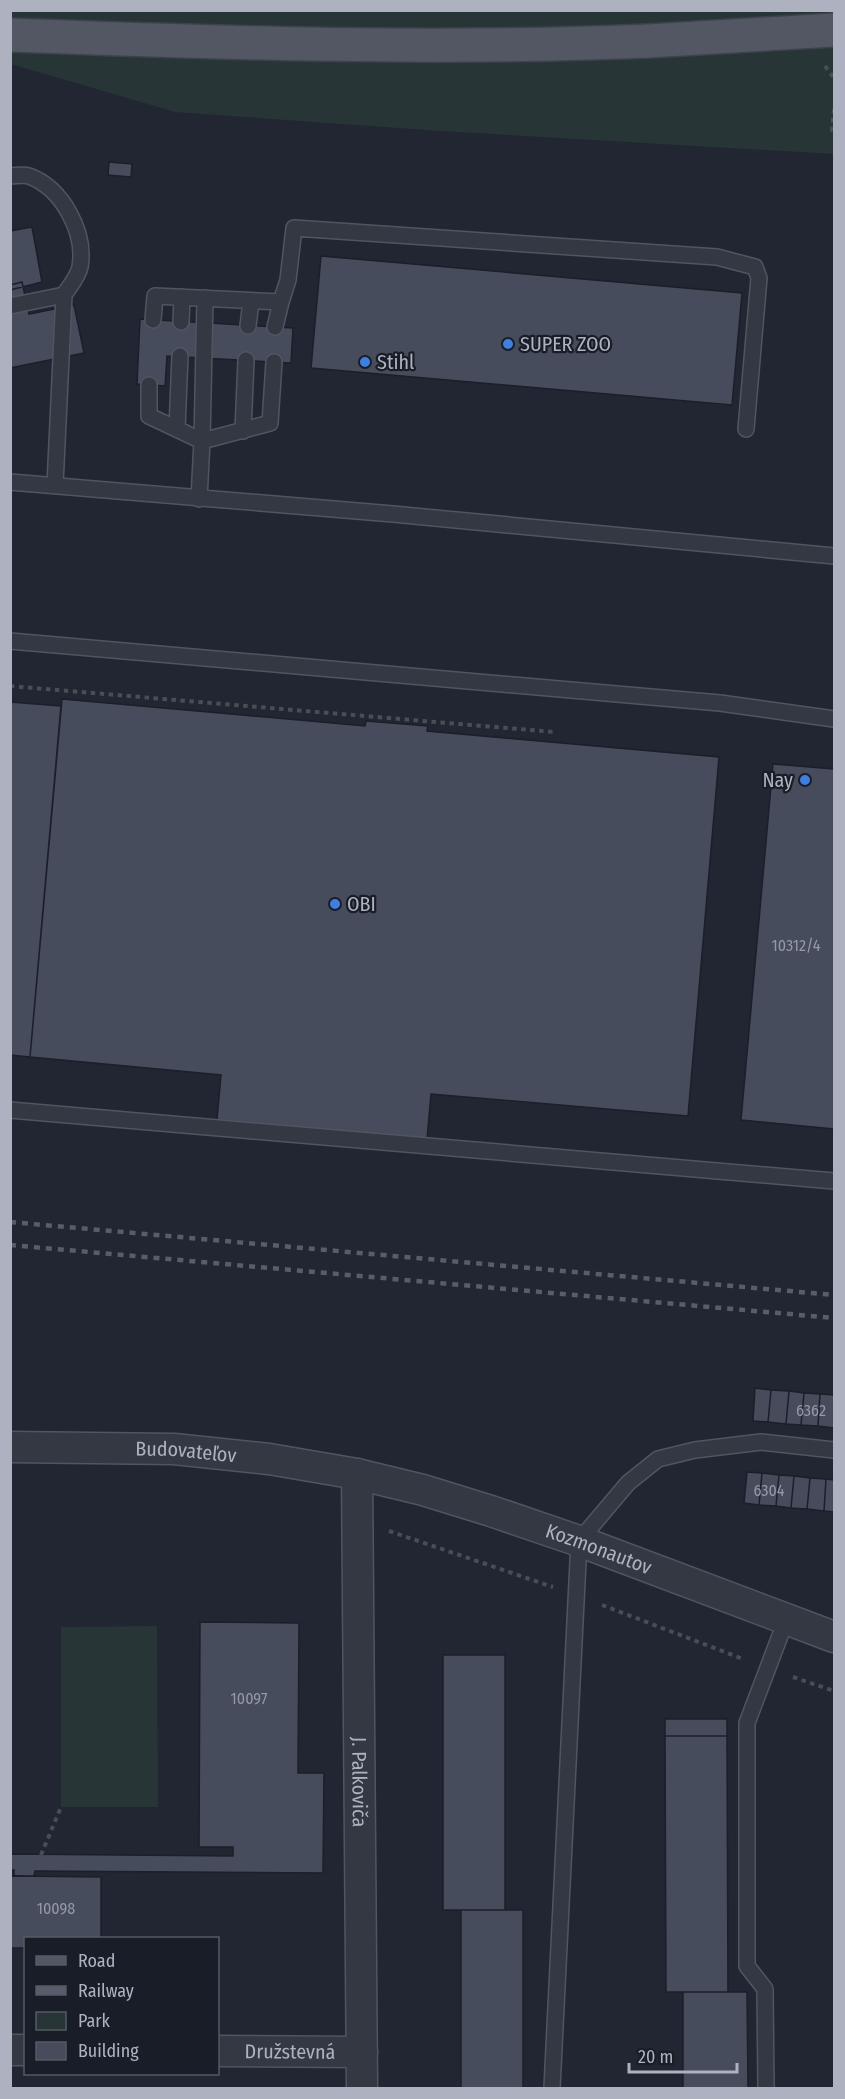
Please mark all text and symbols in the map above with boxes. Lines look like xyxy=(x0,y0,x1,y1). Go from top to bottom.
place label: SUPER ZOO xyxy=(520,332,611,356)
marker: SUPER ZOO xyxy=(501,337,515,351)
place label: Stihl xyxy=(377,350,414,374)
marker: Stihl xyxy=(358,355,372,369)
place label: Nay xyxy=(762,768,793,792)
marker: Nay xyxy=(798,773,812,787)
place label: OBI xyxy=(347,892,376,916)
marker: OBI xyxy=(328,897,342,911)
house number: 10312/4 xyxy=(772,936,821,955)
house number: 6362 xyxy=(796,1401,826,1420)
street label: Budovateľov xyxy=(135,1437,238,1468)
house number: 6304 xyxy=(753,1481,785,1500)
street label: Kozmonautov xyxy=(543,1519,655,1579)
house number: 10097 xyxy=(231,1689,268,1708)
street label: J. Palkoviča xyxy=(347,1737,372,1827)
house number: 10098 xyxy=(37,1899,75,1918)
legend xyxy=(24,1937,219,2075)
text: Road xyxy=(78,1950,115,1972)
text: Railway xyxy=(78,1980,134,2002)
text: Park xyxy=(78,2010,111,2032)
scale bar xyxy=(629,2036,737,2074)
street label: Družstevná xyxy=(245,2039,335,2064)
text: Building xyxy=(78,2040,139,2062)
text: 20 m xyxy=(638,2046,673,2068)

